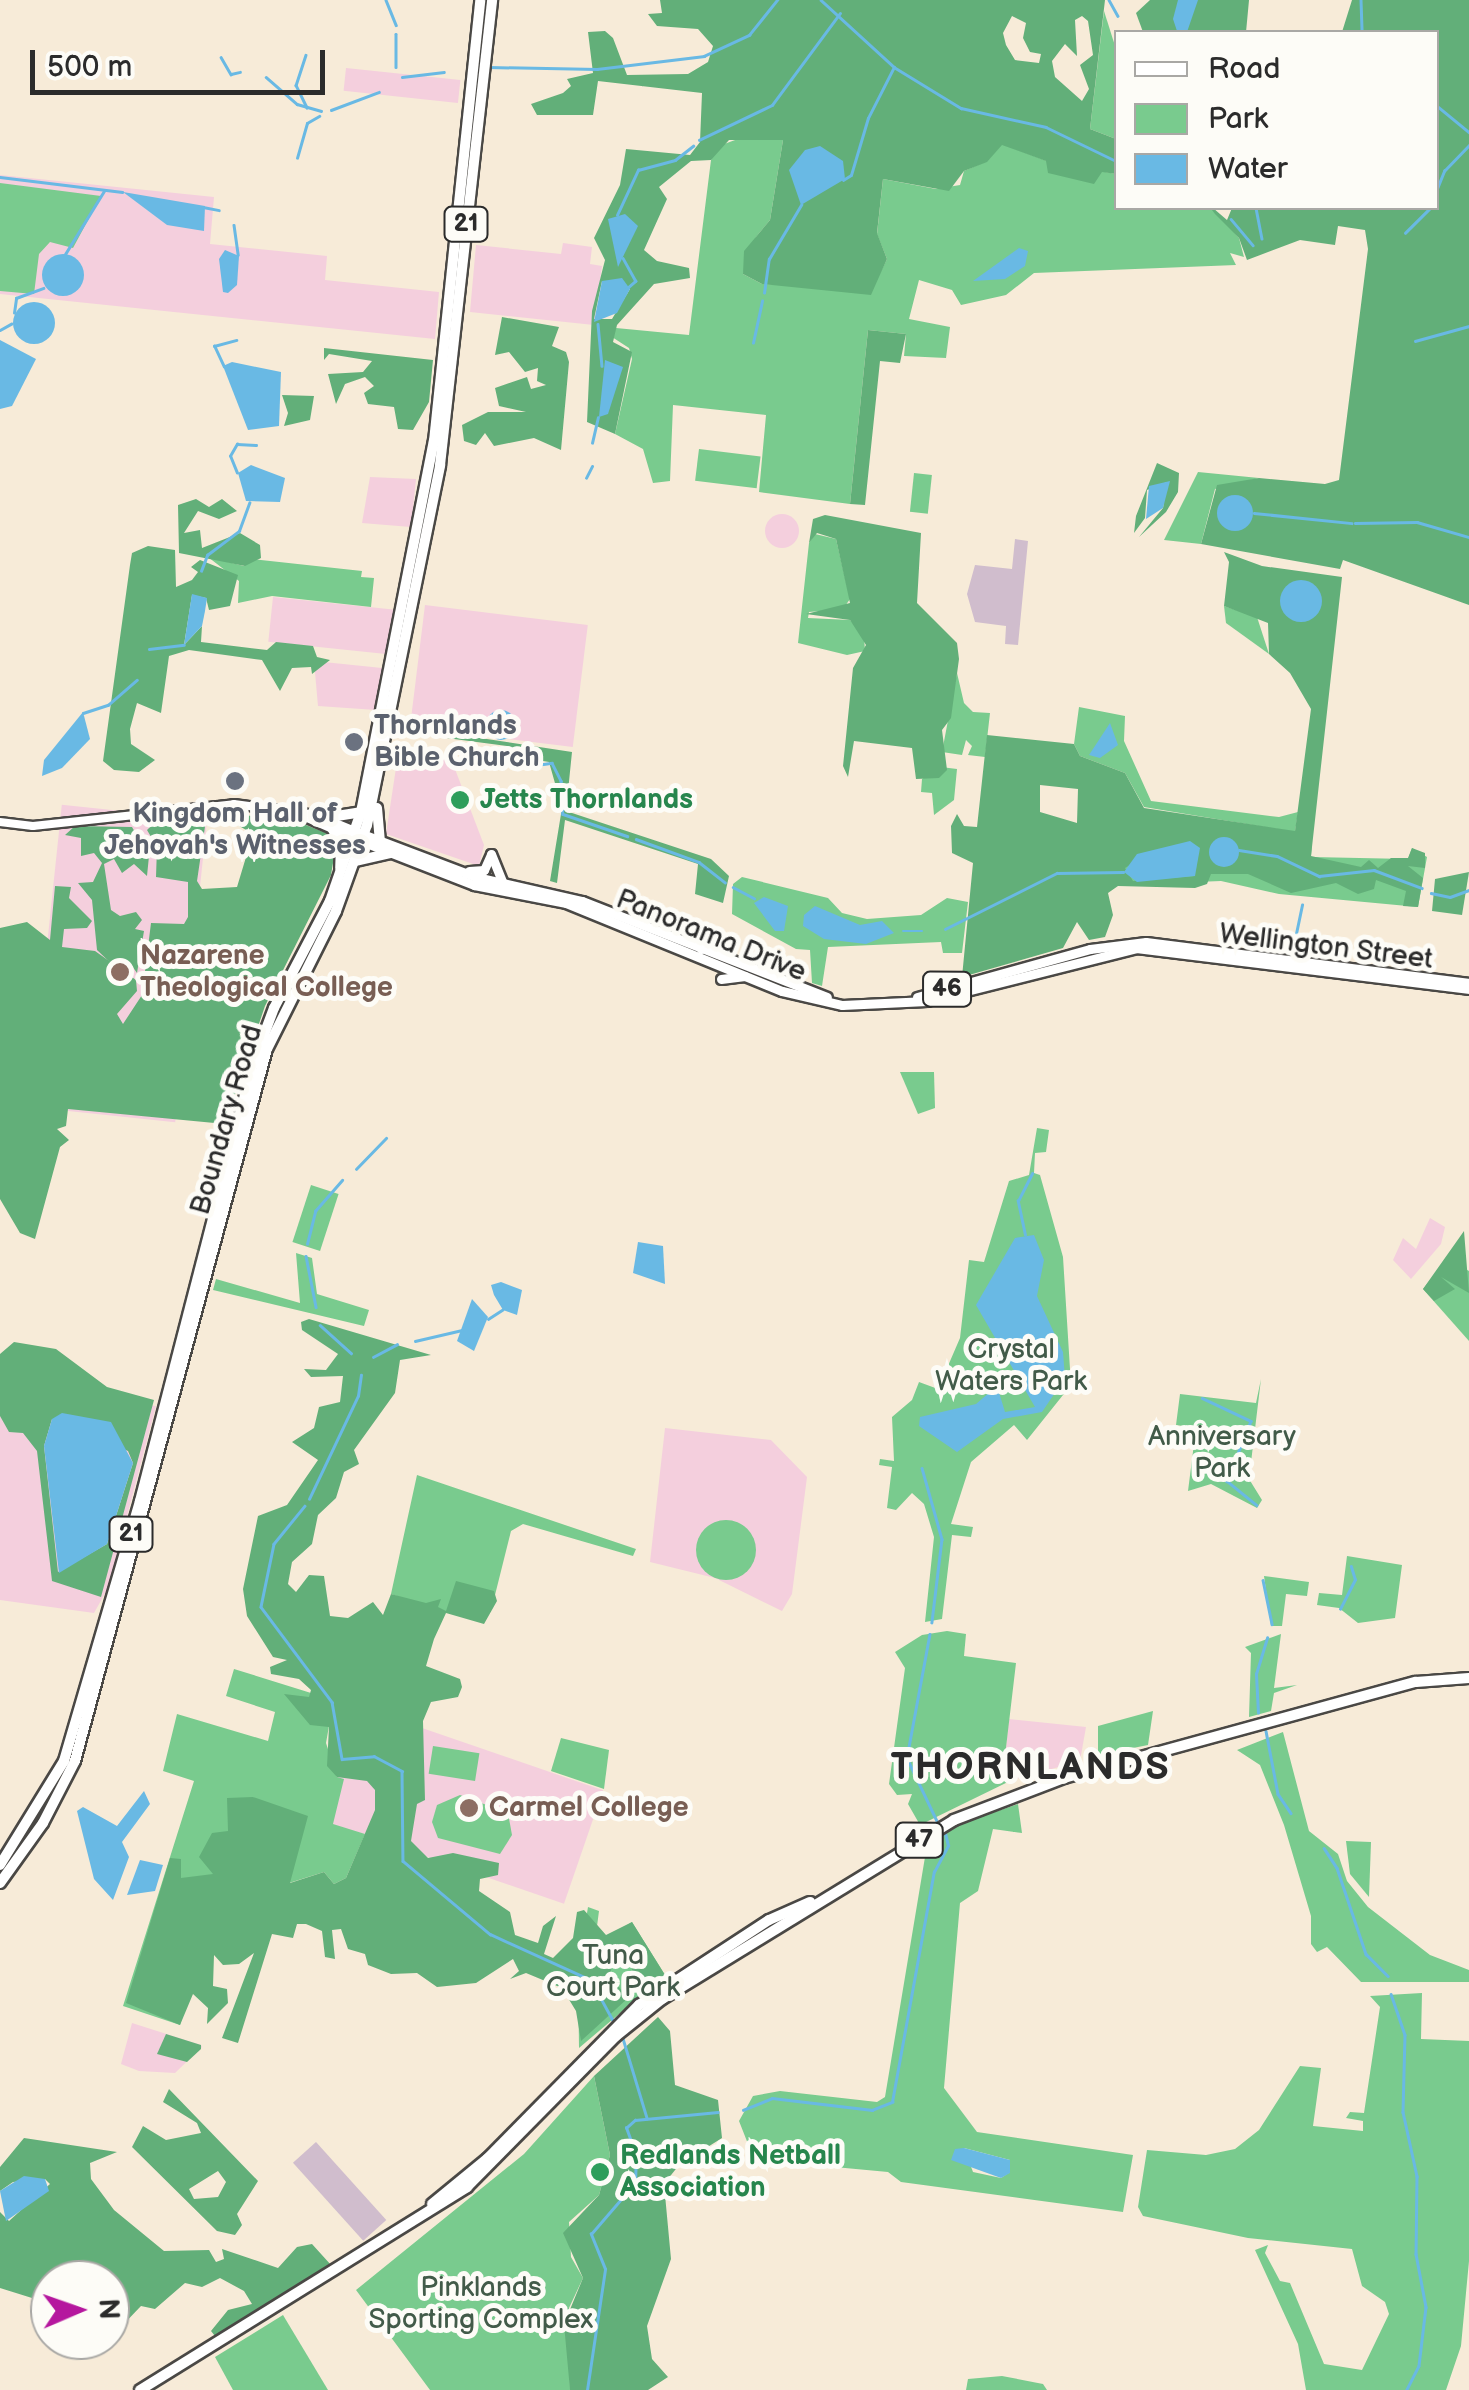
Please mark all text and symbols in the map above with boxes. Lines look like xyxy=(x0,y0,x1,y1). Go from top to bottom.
scale bar xyxy=(35,30,330,92)
legend xyxy=(1114,30,1439,210)
text: 500 m xyxy=(47,49,132,85)
text: Road xyxy=(1208,51,1281,87)
text: Park xyxy=(1208,101,1268,137)
text: Water xyxy=(1208,151,1288,187)
road number: 21 xyxy=(444,204,488,244)
place label: Thornlands Bible Church xyxy=(374,709,540,775)
marker: Thornlands Bible Church xyxy=(343,731,365,753)
marker: Kingdom Hall of Jehovah's Witnesses xyxy=(224,770,246,792)
place label: Jetts Thornlands xyxy=(480,783,693,817)
marker: Jetts Thornlands xyxy=(449,789,471,811)
place label: Kingdom Hall of Jehovah's Witnesses xyxy=(104,797,366,863)
street label: Panorama Drive xyxy=(611,883,811,989)
street label: Wellington Street xyxy=(1217,917,1435,977)
place label: Nazarene Theological College xyxy=(140,939,393,1005)
marker: Nazarene Theological College xyxy=(109,961,131,983)
road number: 46 xyxy=(922,969,972,1009)
street label: Boundary Road xyxy=(184,1020,270,1220)
park label: Crystal Waters Park xyxy=(935,1333,1087,1399)
park label: Anniversary Park xyxy=(1148,1420,1296,1486)
road number: 21 xyxy=(108,1514,154,1554)
district label: THORNLANDS xyxy=(891,1745,1171,1791)
place label: Carmel College xyxy=(489,1791,689,1825)
marker: Carmel College xyxy=(458,1797,480,1819)
road number: 47 xyxy=(894,1820,944,1860)
park label: Tuna Court Park xyxy=(546,1939,680,2005)
place label: Redlands Netball Association xyxy=(620,2139,841,2205)
marker: Redlands Netball Association xyxy=(589,2161,611,2183)
north arrow xyxy=(30,2260,130,2360)
park label: Pinklands Sporting Complex xyxy=(369,2271,593,2337)
text: N xyxy=(92,2298,125,2320)

